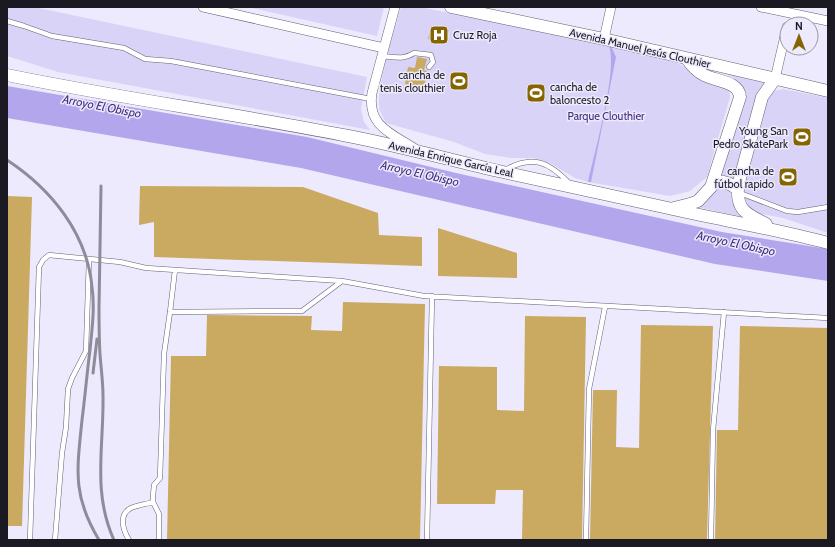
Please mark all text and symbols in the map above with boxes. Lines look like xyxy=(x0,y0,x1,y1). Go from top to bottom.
north arrow xyxy=(779,16,819,56)
text: N xyxy=(795,19,803,33)
hospital icon: Cruz Roja xyxy=(428,24,450,46)
street label: Avenida Manuel Jesús Clouthier xyxy=(568,25,712,71)
place label: Cruz Roja xyxy=(453,28,497,42)
place label: cancha de tenis clouthier xyxy=(380,68,446,95)
sports icon: cancha de tenis clouthier xyxy=(448,70,470,92)
place label: cancha de baloncesto 2 xyxy=(550,80,609,107)
sports icon: cancha de baloncesto 2 xyxy=(525,82,547,104)
water label: Arroyo El Obispo xyxy=(60,91,143,121)
park label: Parque Clouthier xyxy=(568,109,645,123)
place label: Young San Pedro SkatePark xyxy=(713,124,788,151)
sports icon: Young San Pedro SkatePark xyxy=(791,126,813,148)
street label: Avenida Enrique García Leal xyxy=(387,138,515,180)
water label: Arroyo El Obispo xyxy=(378,156,461,189)
place label: cancha de fútbol rapido xyxy=(714,164,774,191)
sports icon: cancha de fútbol rapido xyxy=(777,166,799,188)
water label: Arroyo El Obispo xyxy=(694,227,777,259)

